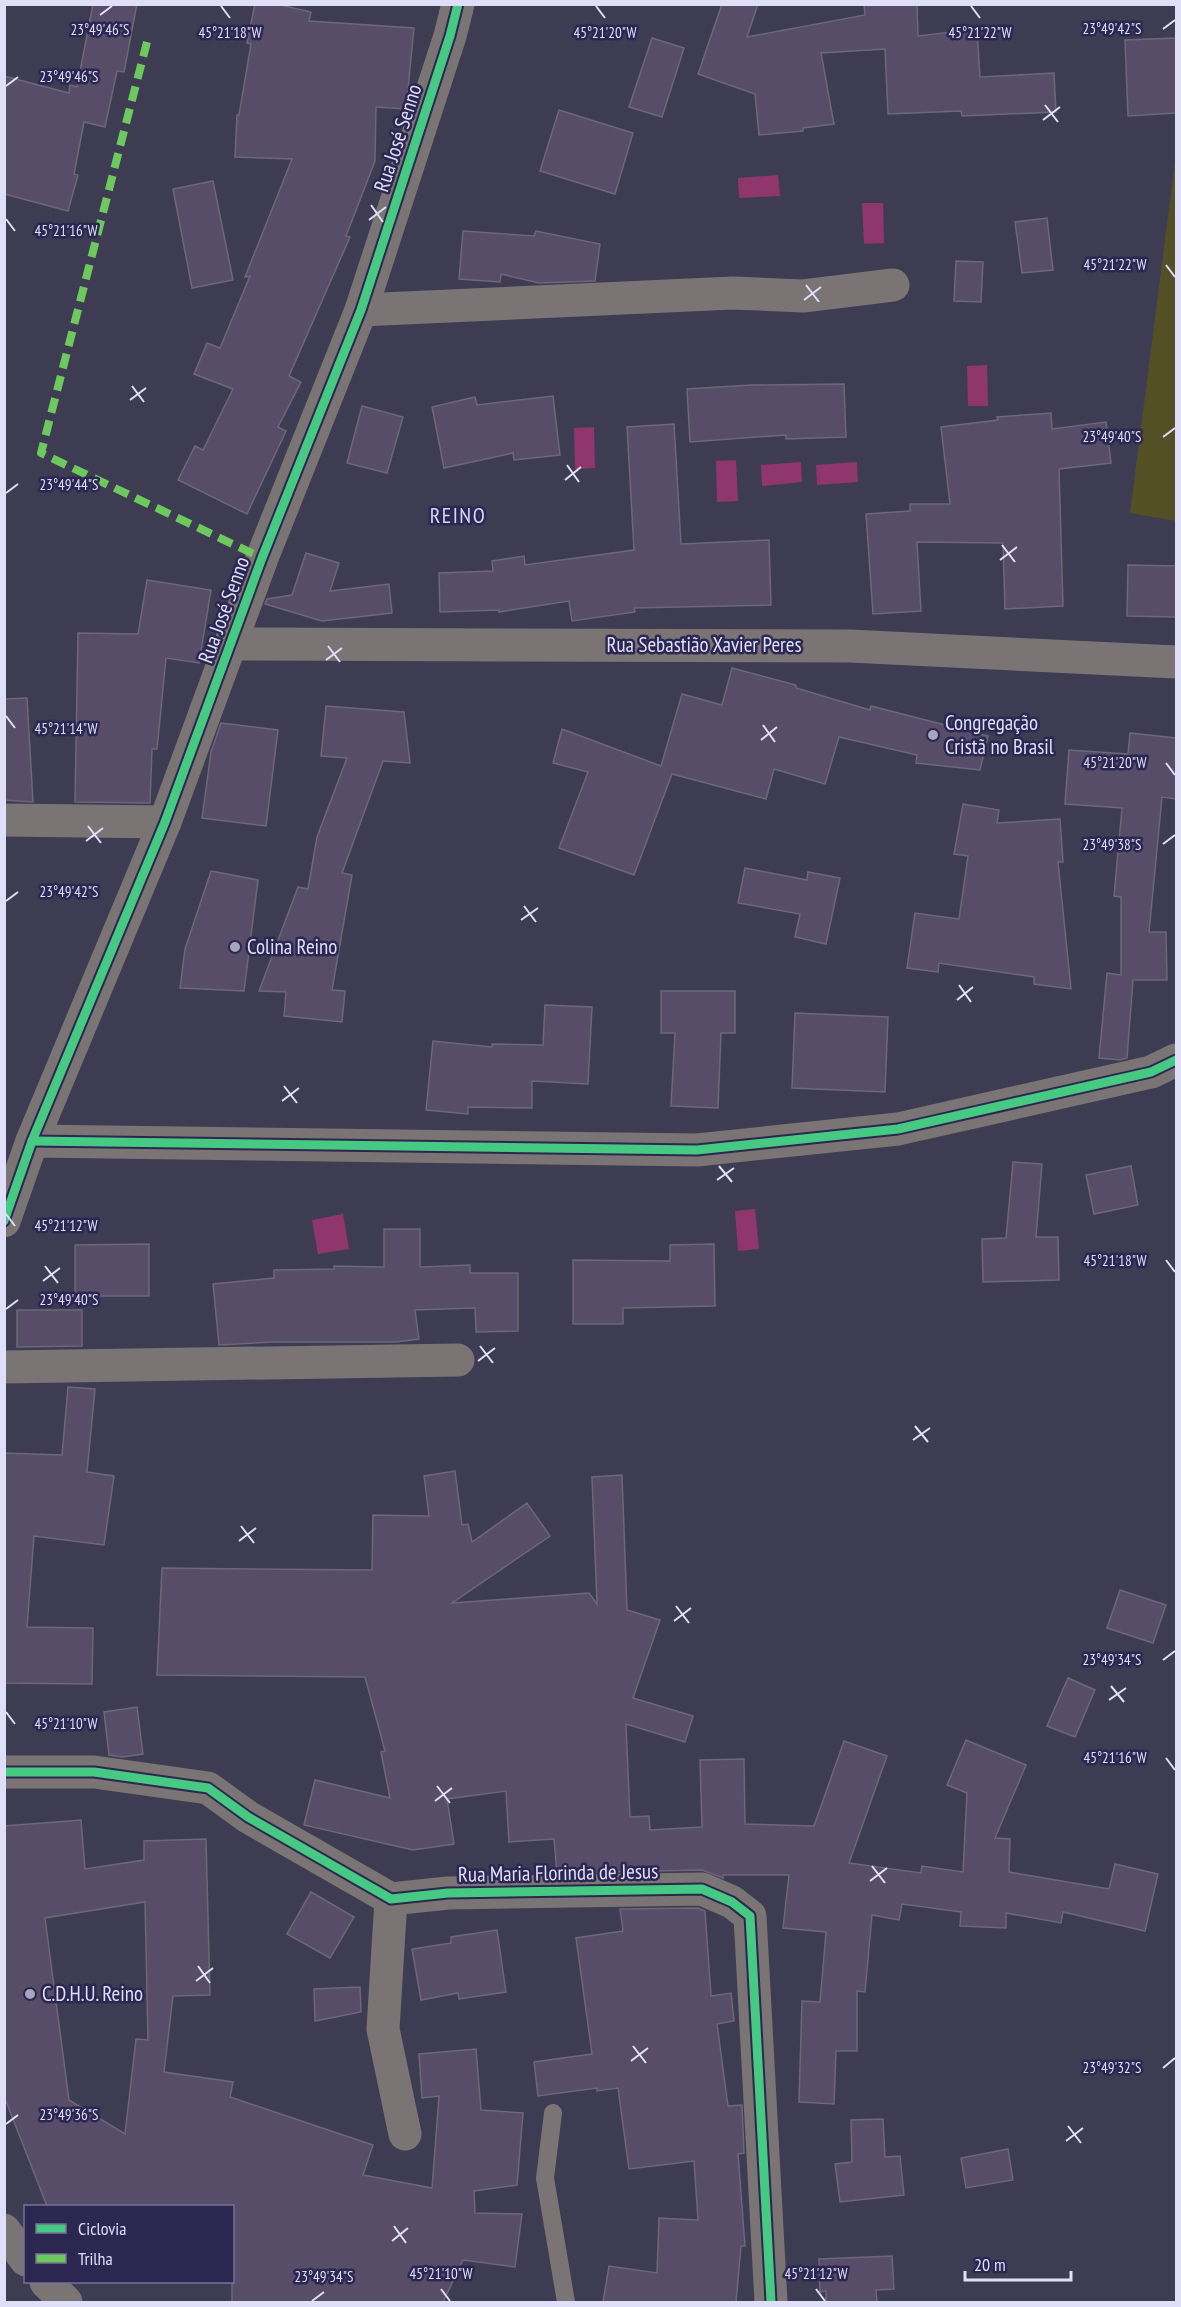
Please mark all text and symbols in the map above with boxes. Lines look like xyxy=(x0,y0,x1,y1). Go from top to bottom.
text: 23°49'42"S xyxy=(1082,19,1142,38)
text: 23°49'46"S xyxy=(70,20,130,39)
text: 45°21'18"W xyxy=(198,23,262,42)
text: 45°21'20"W xyxy=(573,23,637,42)
text: 45°21'22"W xyxy=(948,23,1012,42)
text: 23°49'46"S xyxy=(39,67,99,86)
street label: Rua José Senno xyxy=(367,81,428,195)
text: 45°21'16"W xyxy=(34,221,98,240)
text: 45°21'22"W xyxy=(1083,255,1147,274)
text: 23°49'40"S xyxy=(1082,427,1142,446)
text: 23°49'44"S xyxy=(39,475,99,494)
district label: REINO xyxy=(430,501,486,529)
street label: Rua José Senno xyxy=(192,553,255,667)
street label: Rua Sebastião Xavier Peres xyxy=(606,631,802,658)
place label: Congregação Cristã no Brasil xyxy=(945,709,1054,760)
text: 45°21'14"W xyxy=(34,719,98,738)
marker: Congregação Cristã no Brasil xyxy=(926,728,940,742)
text: 45°21'20"W xyxy=(1083,753,1147,772)
text: 23°49'38"S xyxy=(1082,835,1142,854)
text: 23°49'42"S xyxy=(39,882,99,901)
place label: Colina Reino xyxy=(247,933,337,960)
marker: Colina Reino xyxy=(228,940,242,954)
text: 45°21'12"W xyxy=(34,1216,98,1235)
text: 45°21'18"W xyxy=(1083,1251,1147,1270)
text: 23°49'40"S xyxy=(39,1290,99,1309)
text: 23°49'34"S xyxy=(1082,1650,1142,1669)
text: 45°21'10"W xyxy=(34,1714,98,1733)
text: 45°21'16"W xyxy=(1083,1748,1147,1767)
street label: Rua Maria Florinda de Jesus xyxy=(458,1857,658,1888)
place label: C.D.H.U. Reino xyxy=(42,1980,143,2007)
marker: C.D.H.U. Reino xyxy=(23,1987,37,2001)
text: 23°49'32"S xyxy=(1082,2058,1142,2077)
text: 23°49'36"S xyxy=(39,2105,99,2124)
legend xyxy=(24,2205,234,2283)
text: Ciclovia xyxy=(78,2217,126,2240)
scale bar xyxy=(965,2244,1072,2282)
text: Trilha xyxy=(78,2247,113,2270)
text: 20 m xyxy=(974,2253,1006,2276)
text: 45°21'10"W xyxy=(409,2264,473,2283)
text: 45°21'12"W xyxy=(784,2264,848,2283)
text: 23°49'34"S xyxy=(294,2267,354,2286)

